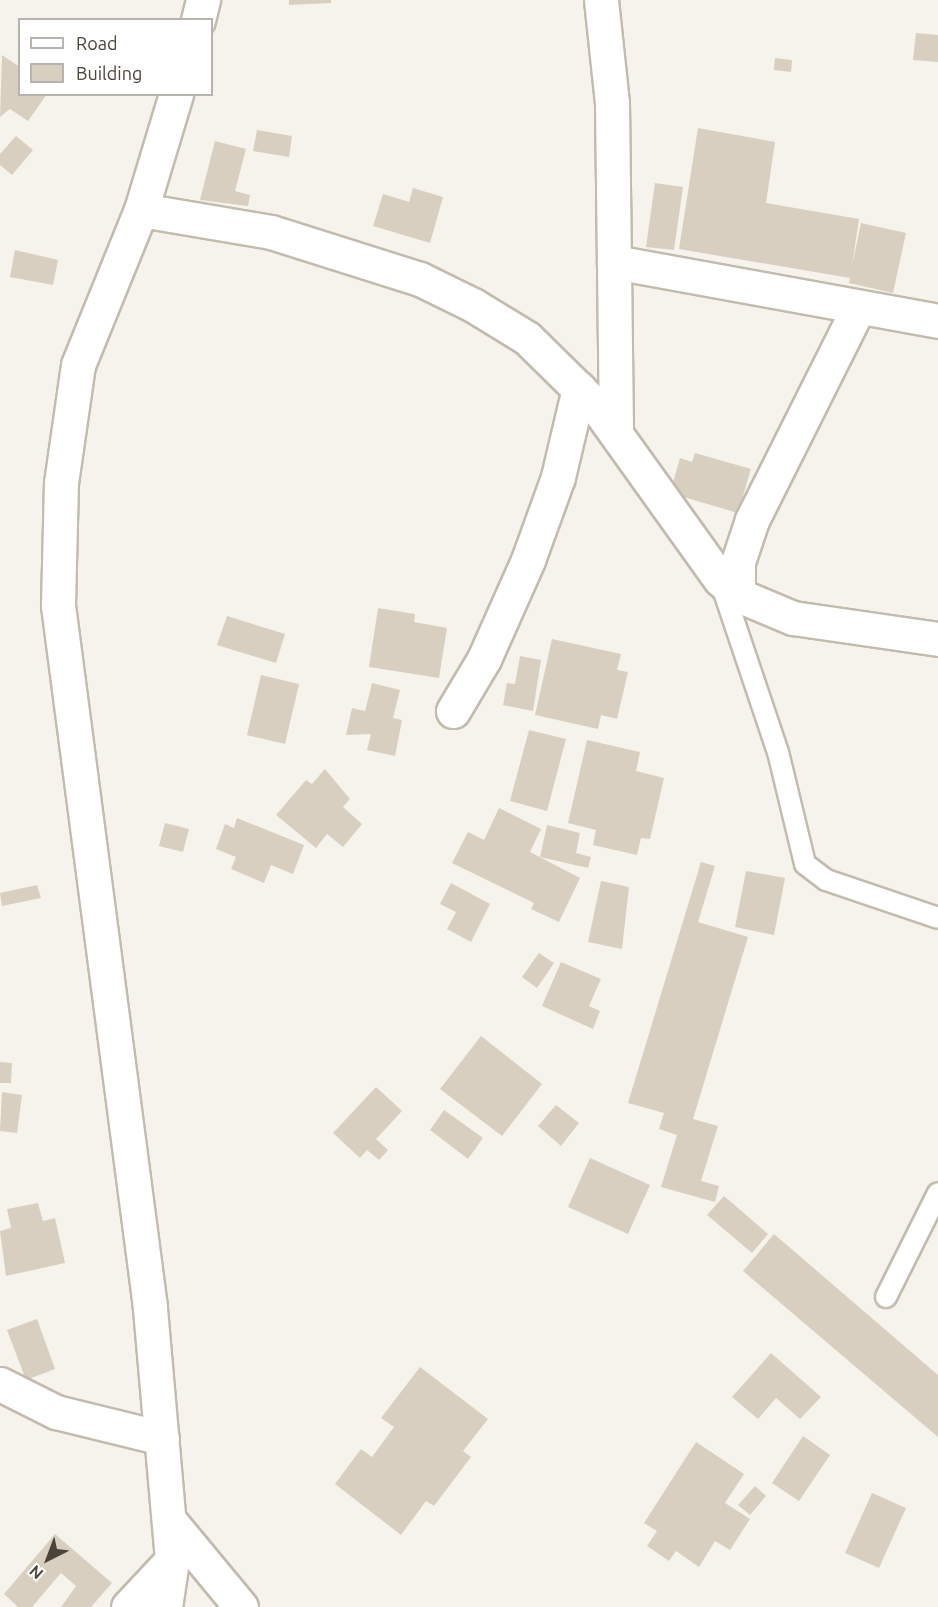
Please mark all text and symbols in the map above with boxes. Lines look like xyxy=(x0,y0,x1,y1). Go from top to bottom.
legend xyxy=(18,18,213,96)
text: Road xyxy=(76,33,118,53)
text: Building xyxy=(76,63,142,83)
north arrow xyxy=(18,1529,78,1589)
text: N xyxy=(25,1562,46,1583)

